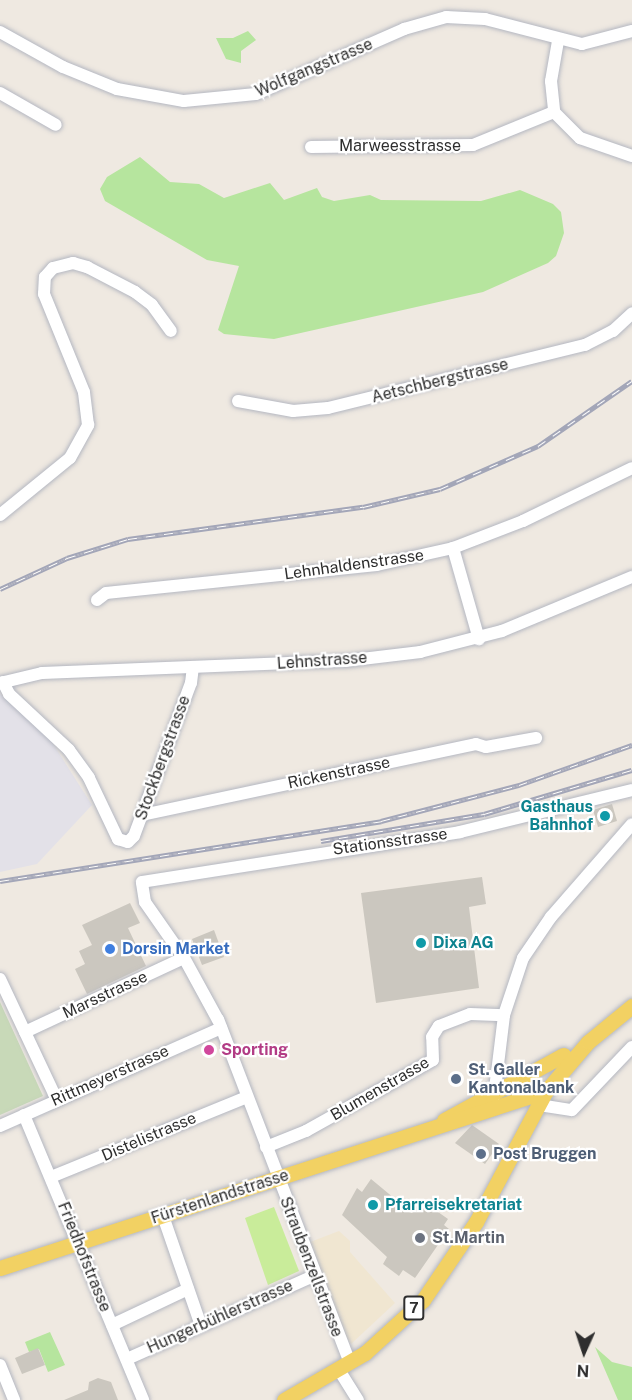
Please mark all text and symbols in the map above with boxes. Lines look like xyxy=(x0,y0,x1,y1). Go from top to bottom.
street label: Wolfgangstrasse xyxy=(252,35,376,101)
street label: Marweesstrasse xyxy=(339,136,461,156)
street label: Aetschbergstrasse xyxy=(370,355,510,407)
street label: Lehnhaldenstrasse xyxy=(283,546,425,584)
street label: Lehnstrasse xyxy=(276,648,368,674)
street label: Stockbergstrasse xyxy=(132,693,194,823)
street label: Rickenstrasse xyxy=(286,753,392,793)
place label: Gasthaus Bahnhof xyxy=(520,797,593,835)
marker: Gasthaus Bahnhof xyxy=(598,809,612,823)
street label: Stationsstrasse xyxy=(331,824,449,860)
place label: Dixa AG xyxy=(433,933,494,953)
marker: Dixa AG xyxy=(414,936,428,950)
place label: Dorsin Market xyxy=(122,939,230,959)
marker: Dorsin Market xyxy=(103,942,117,956)
street label: Marsstrasse xyxy=(60,967,150,1023)
place label: Sporting xyxy=(221,1040,288,1060)
street label: Rittmeyerstrasse xyxy=(48,1041,172,1111)
marker: Sporting xyxy=(202,1043,216,1057)
street label: Blumenstrasse xyxy=(327,1053,433,1125)
place label: St. Galler Kantonalbank xyxy=(468,1060,574,1098)
marker: St. Galler Kantonalbank xyxy=(449,1072,463,1086)
street label: Distelistrasse xyxy=(99,1108,199,1166)
place label: Post Bruggen xyxy=(493,1144,597,1164)
marker: Post Bruggen xyxy=(474,1147,488,1161)
street label: Fürstenlandstrasse xyxy=(149,1166,291,1228)
street label: Straubenzellstrasse xyxy=(275,1194,347,1340)
place label: Pfarreisekretariat xyxy=(385,1195,522,1215)
marker: Pfarreisekretariat xyxy=(366,1198,380,1212)
street label: Friedhofstrasse xyxy=(53,1199,115,1315)
place label: St.Martin xyxy=(432,1228,505,1248)
marker: St.Martin xyxy=(413,1231,427,1245)
street label: Hungerbühlerstrasse xyxy=(144,1276,296,1358)
road number: 7 xyxy=(402,1296,426,1320)
north arrow xyxy=(554,1322,614,1382)
text: N xyxy=(576,1361,590,1380)

